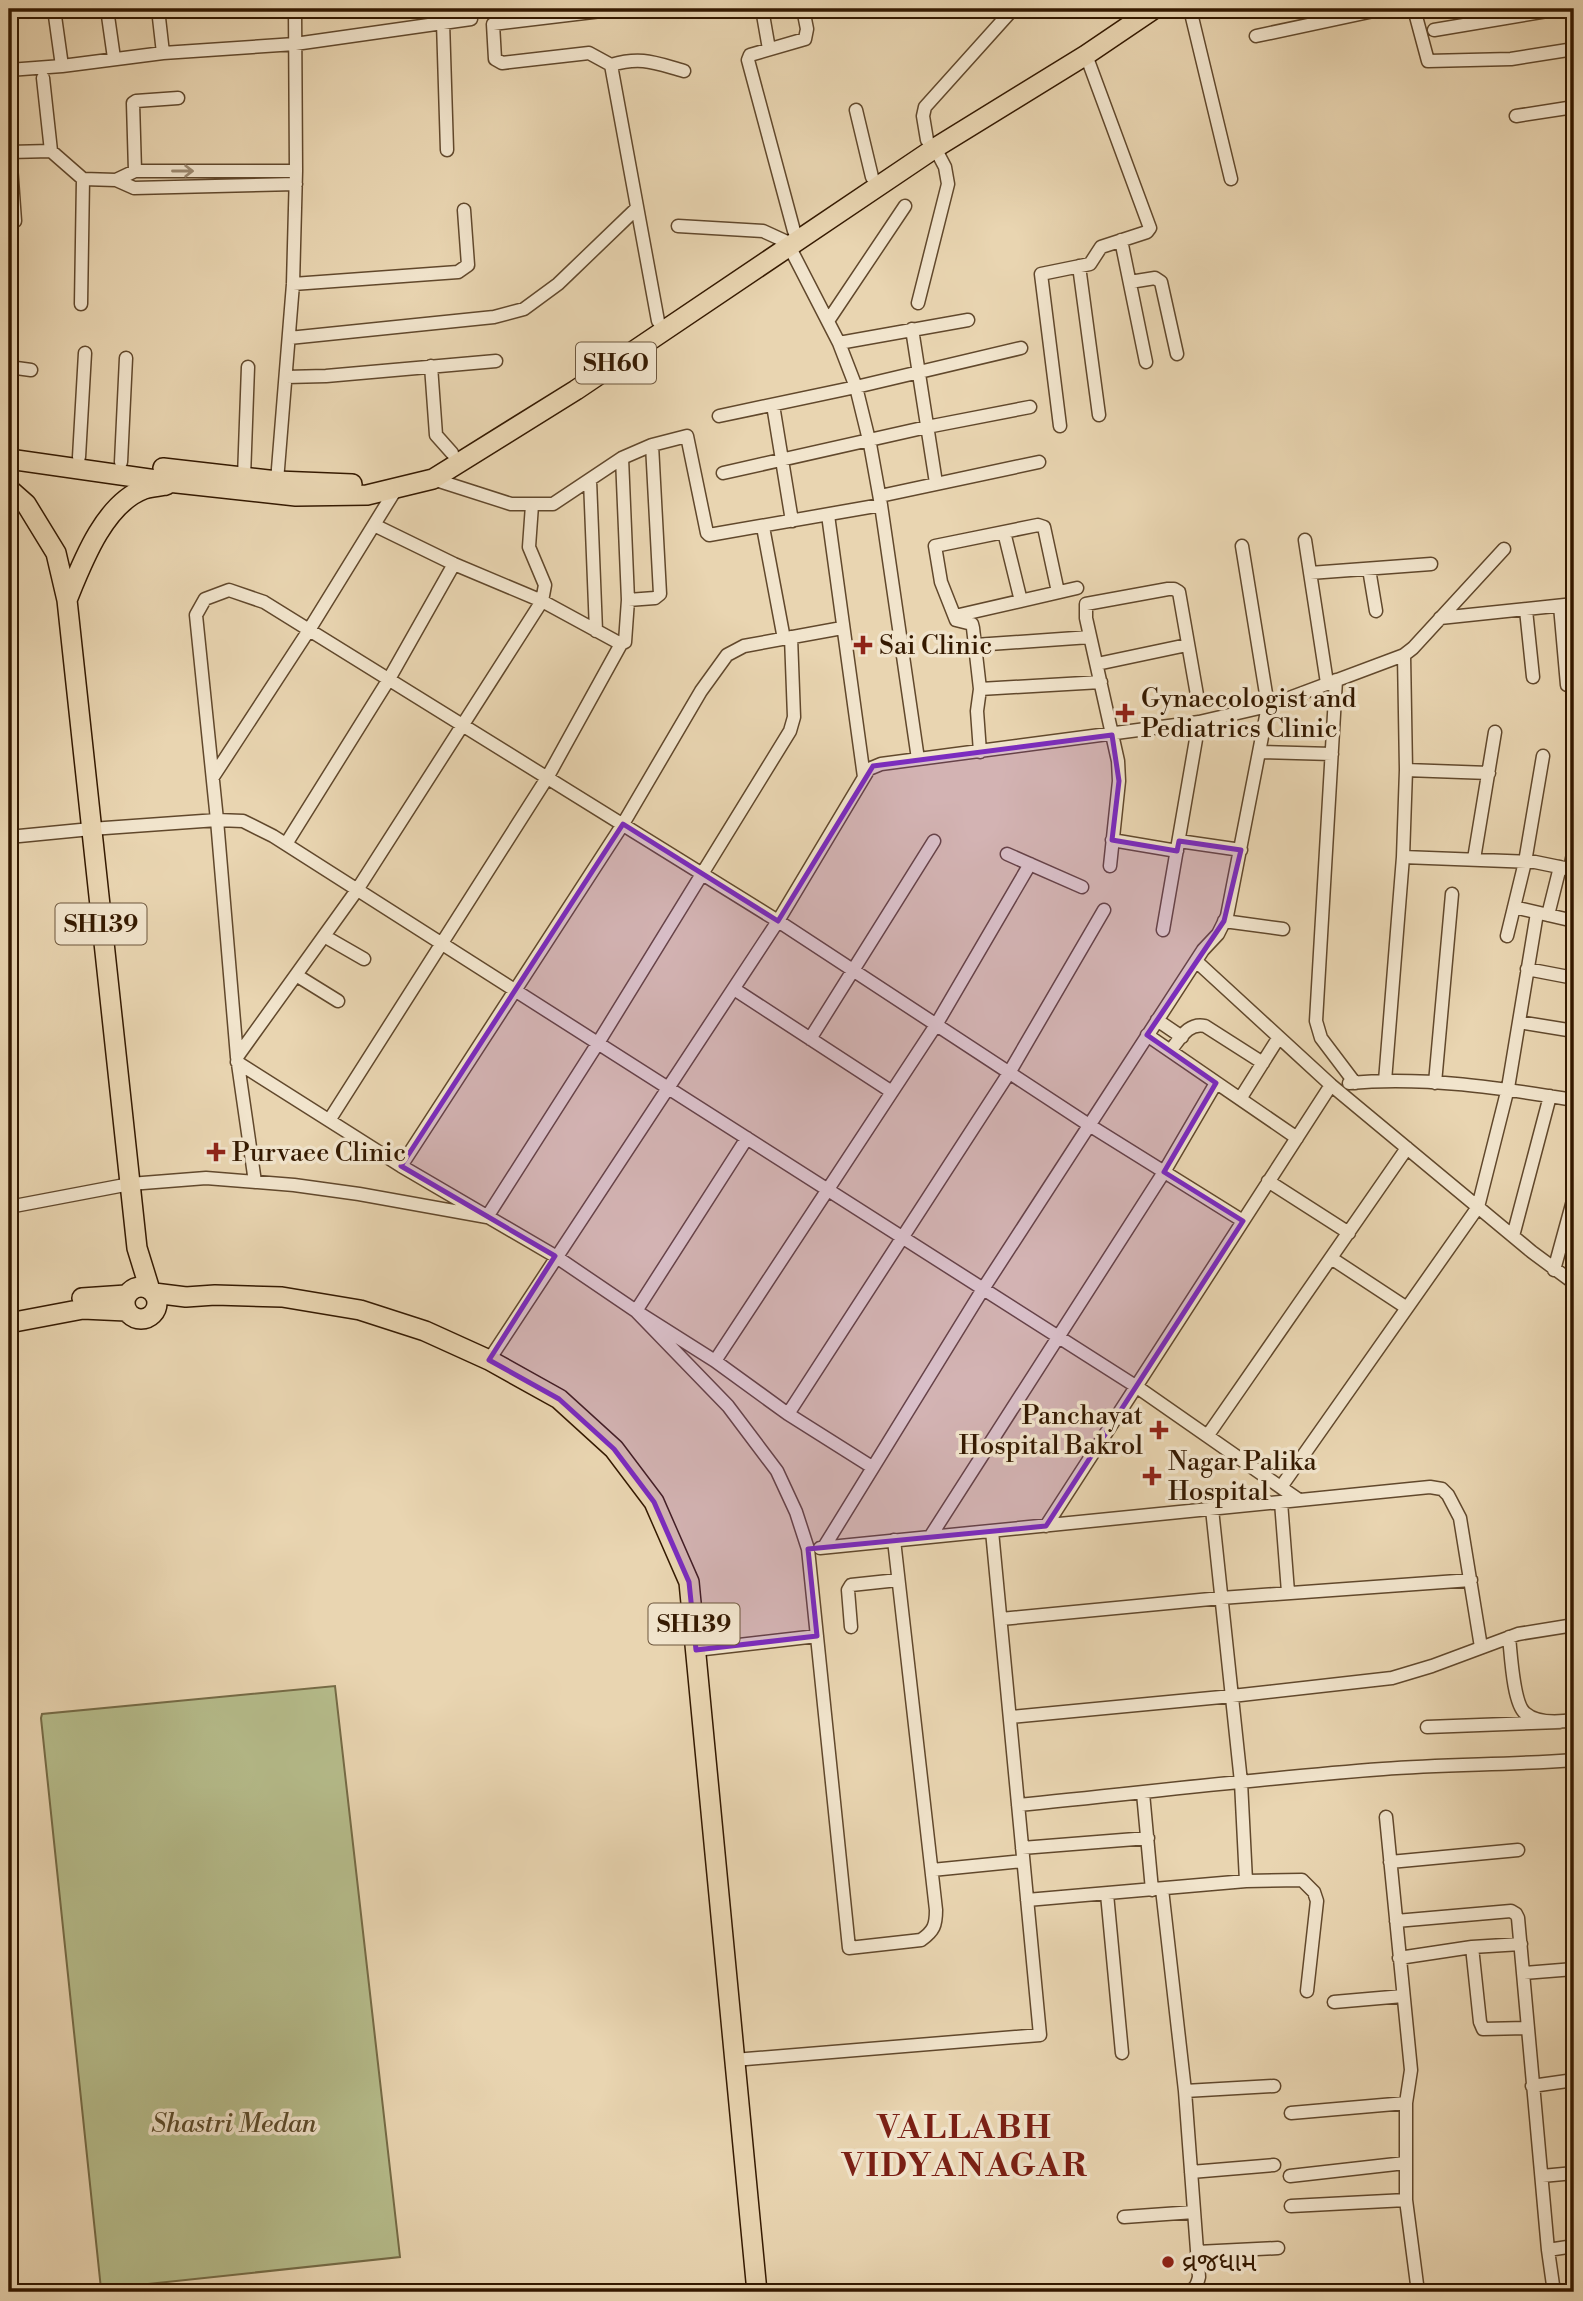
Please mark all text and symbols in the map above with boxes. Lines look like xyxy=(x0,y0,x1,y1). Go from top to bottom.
one-way arrow xyxy=(171,164,194,178)
road number: SH60 xyxy=(576,342,656,384)
place label: Sai Clinic xyxy=(879,630,992,662)
marker: Sai Clinic xyxy=(853,635,873,655)
place label: Gynaecologist and Pediatrics Clinic xyxy=(1141,683,1356,745)
marker: Gynaecologist and Pediatrics Clinic xyxy=(1115,703,1135,723)
road number: SH139 xyxy=(56,904,146,944)
place label: Purvaee Clinic xyxy=(232,1137,406,1169)
marker: Purvaee Clinic xyxy=(206,1142,226,1162)
place label: Panchayat Hospital Bakrol xyxy=(959,1400,1143,1462)
marker: Panchayat Hospital Bakrol xyxy=(1149,1420,1169,1440)
place label: Nagar Palika Hospital xyxy=(1168,1446,1318,1508)
marker: Nagar Palika Hospital xyxy=(1142,1466,1162,1486)
road number: SH139 xyxy=(648,1604,740,1644)
park label: Shastri Medan xyxy=(151,2108,317,2140)
district label: VALLABH VIDYANAGAR xyxy=(841,2108,1088,2187)
place label: વ્રજધામ xyxy=(1182,2247,1257,2279)
marker: વ્રજધામ xyxy=(1160,2254,1176,2270)

